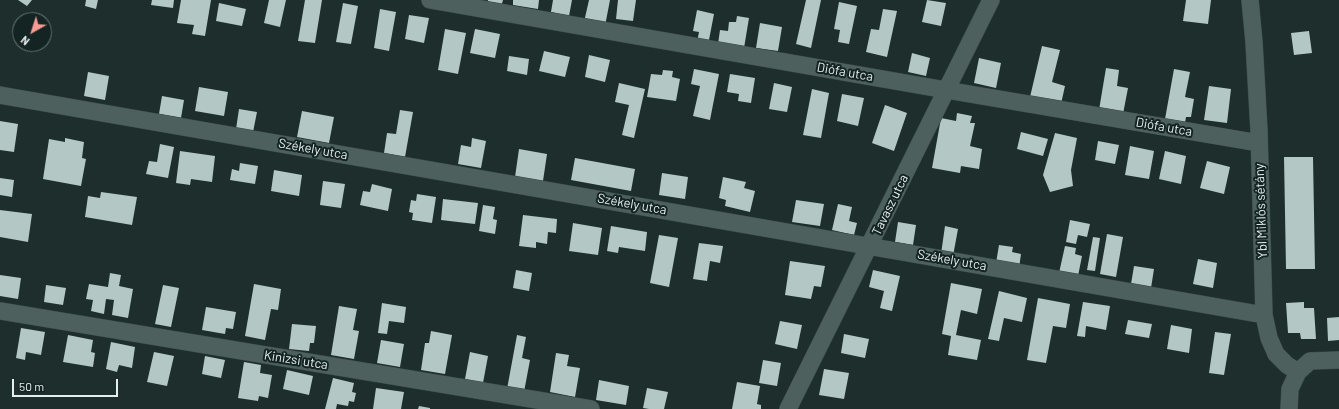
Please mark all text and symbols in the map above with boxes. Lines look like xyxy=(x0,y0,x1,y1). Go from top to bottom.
north arrow xyxy=(12,12,52,52)
text: N xyxy=(18,34,32,48)
street label: Diófa utca xyxy=(816,59,874,85)
street label: Diófa utca xyxy=(1135,114,1193,140)
street label: Székely utca xyxy=(277,135,349,163)
street label: Ybl Miklós sétány xyxy=(1252,163,1270,259)
street label: Tavasz utca xyxy=(869,172,911,238)
street label: Székely utca xyxy=(596,190,668,218)
street label: Székely utca xyxy=(916,246,988,274)
street label: Kinizsi utca xyxy=(263,347,329,373)
scale bar xyxy=(14,371,120,397)
text: 50 m xyxy=(19,379,44,393)

